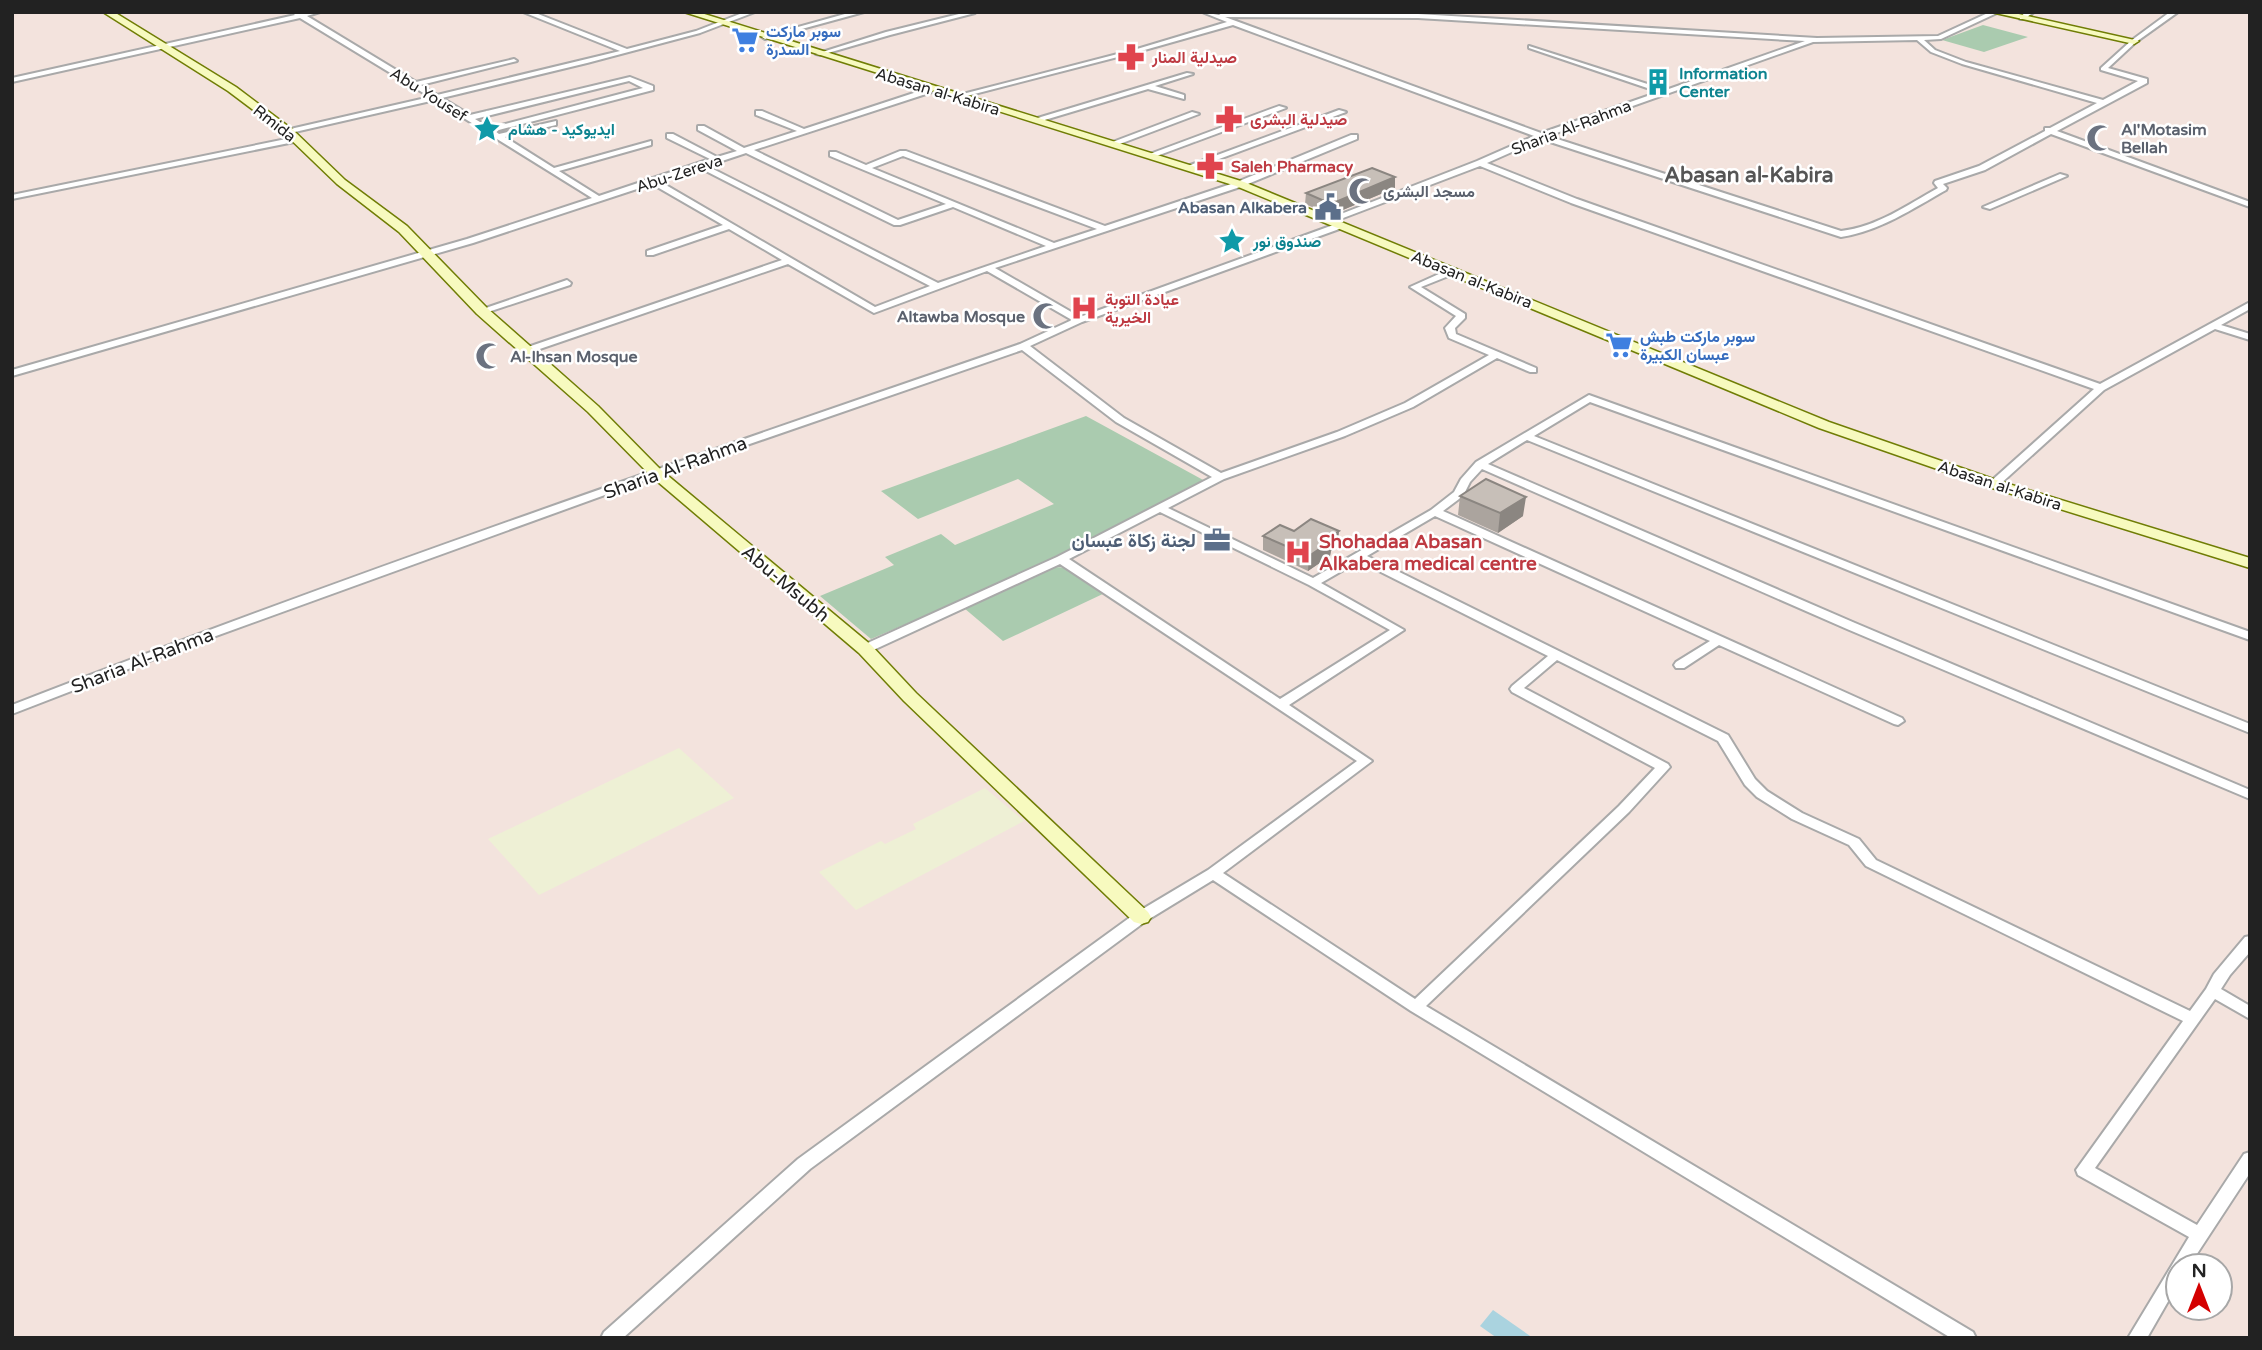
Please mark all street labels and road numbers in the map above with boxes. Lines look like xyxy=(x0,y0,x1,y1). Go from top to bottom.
street label: Abu Yousef xyxy=(386,63,471,127)
street label: Abasan al-Kabira xyxy=(873,64,1002,120)
street label: Sharia Al-Rahma xyxy=(1509,96,1634,160)
street label: Rmida xyxy=(249,101,300,147)
street label: Abu-Zereva xyxy=(634,151,725,197)
street label: Abasan al-Kabira xyxy=(1408,246,1535,313)
street label: Sharia Al-Rahma xyxy=(601,432,750,504)
street label: Abasan al-Kabira xyxy=(1935,457,2064,515)
street label: Abu-Msubh xyxy=(737,541,834,627)
street label: Sharia Al-Rahma xyxy=(68,624,217,698)

